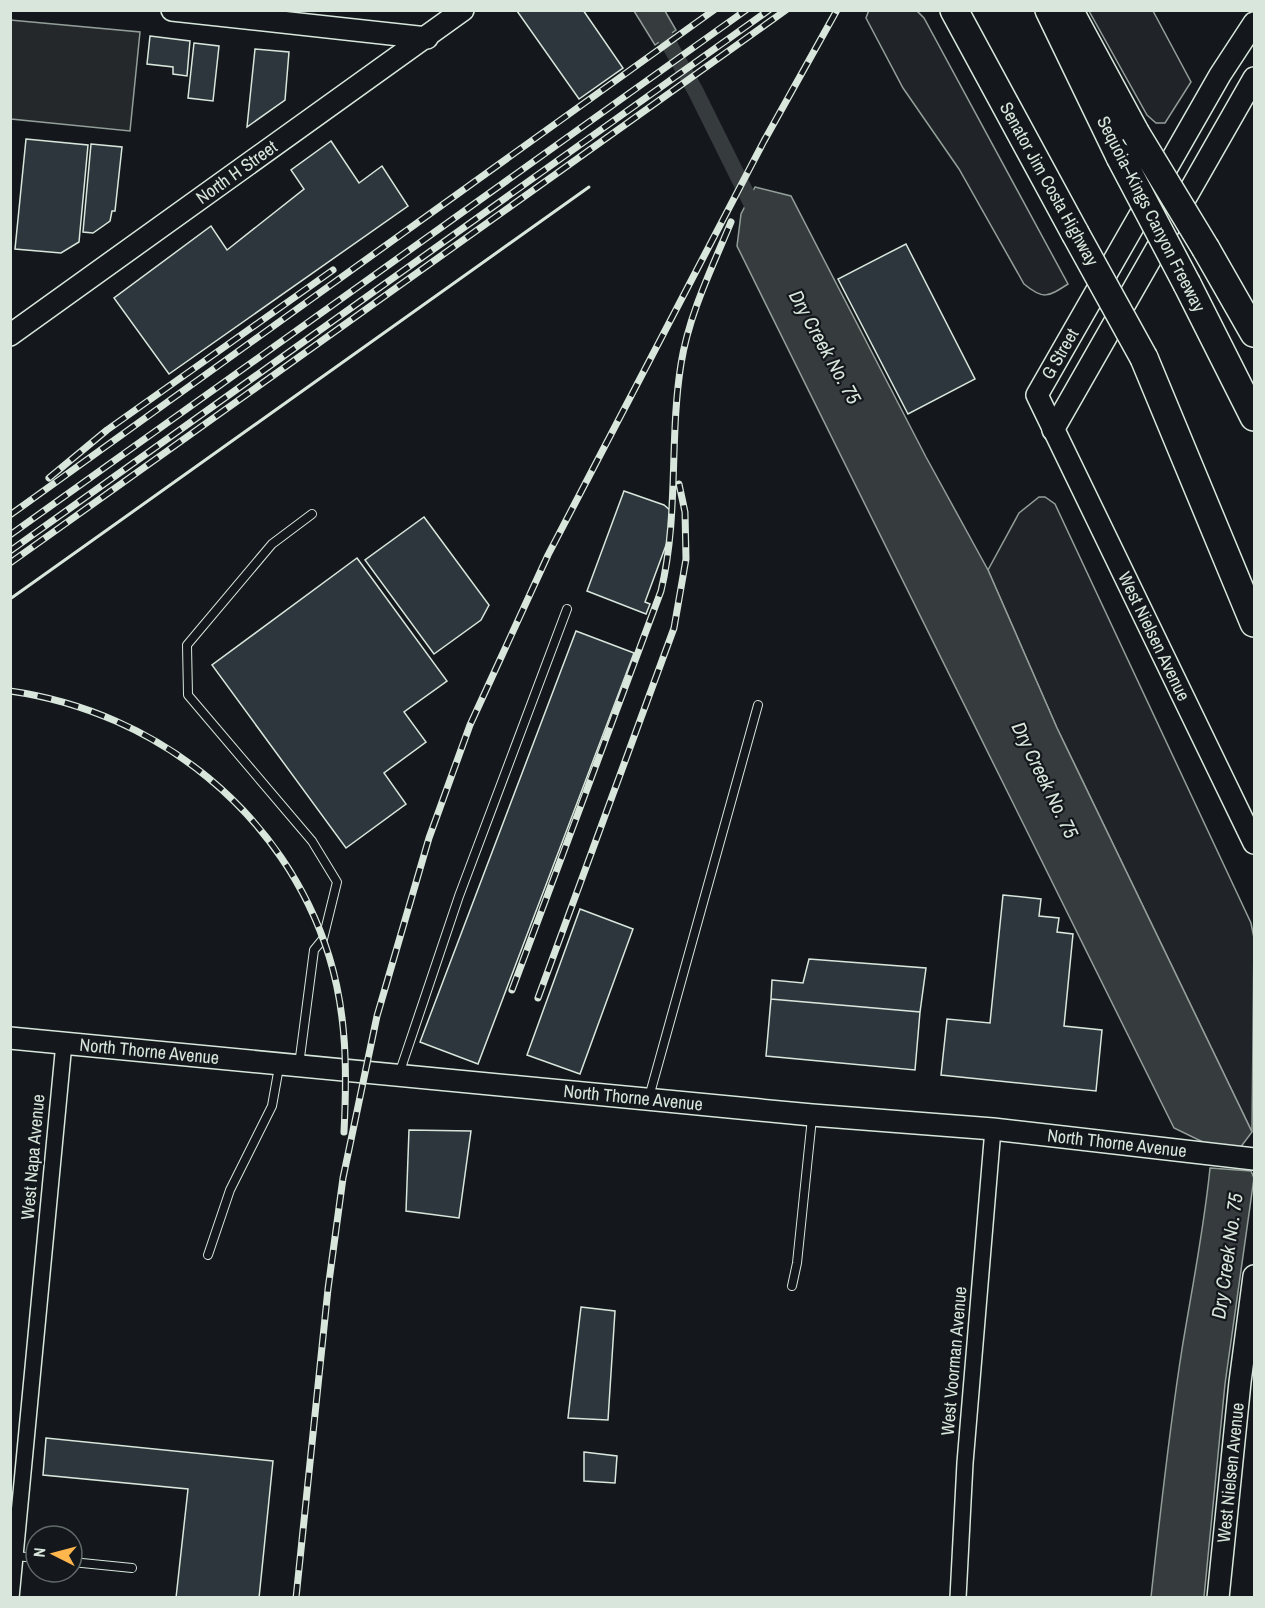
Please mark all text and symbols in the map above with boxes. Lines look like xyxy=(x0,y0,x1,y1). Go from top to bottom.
street label: Senator Jim Costa Highway xyxy=(994,97,1105,271)
street label: Sequoia–Kings Canyon Freeway xyxy=(1091,112,1212,316)
street label: North H Street xyxy=(191,134,282,210)
water label: Dry Creek No. 75 xyxy=(783,285,868,409)
street label: G Street xyxy=(1035,324,1084,384)
street label: West Nielsen Avenue xyxy=(1112,567,1196,705)
water label: Dry Creek No. 75 xyxy=(1006,717,1086,843)
street label: North Thorne Avenue xyxy=(79,1032,220,1070)
street label: North Thorne Avenue xyxy=(562,1078,704,1116)
street label: West Napa Avenue xyxy=(15,1093,50,1221)
street label: North Thorne Avenue xyxy=(1046,1122,1188,1163)
water label: Dry Creek No. 75 xyxy=(1204,1190,1249,1321)
street label: West Voorman Avenue xyxy=(935,1285,972,1437)
street label: West Nielsen Avenue xyxy=(1211,1401,1250,1544)
north arrow xyxy=(24,1524,84,1584)
text: N xyxy=(28,1547,51,1558)

